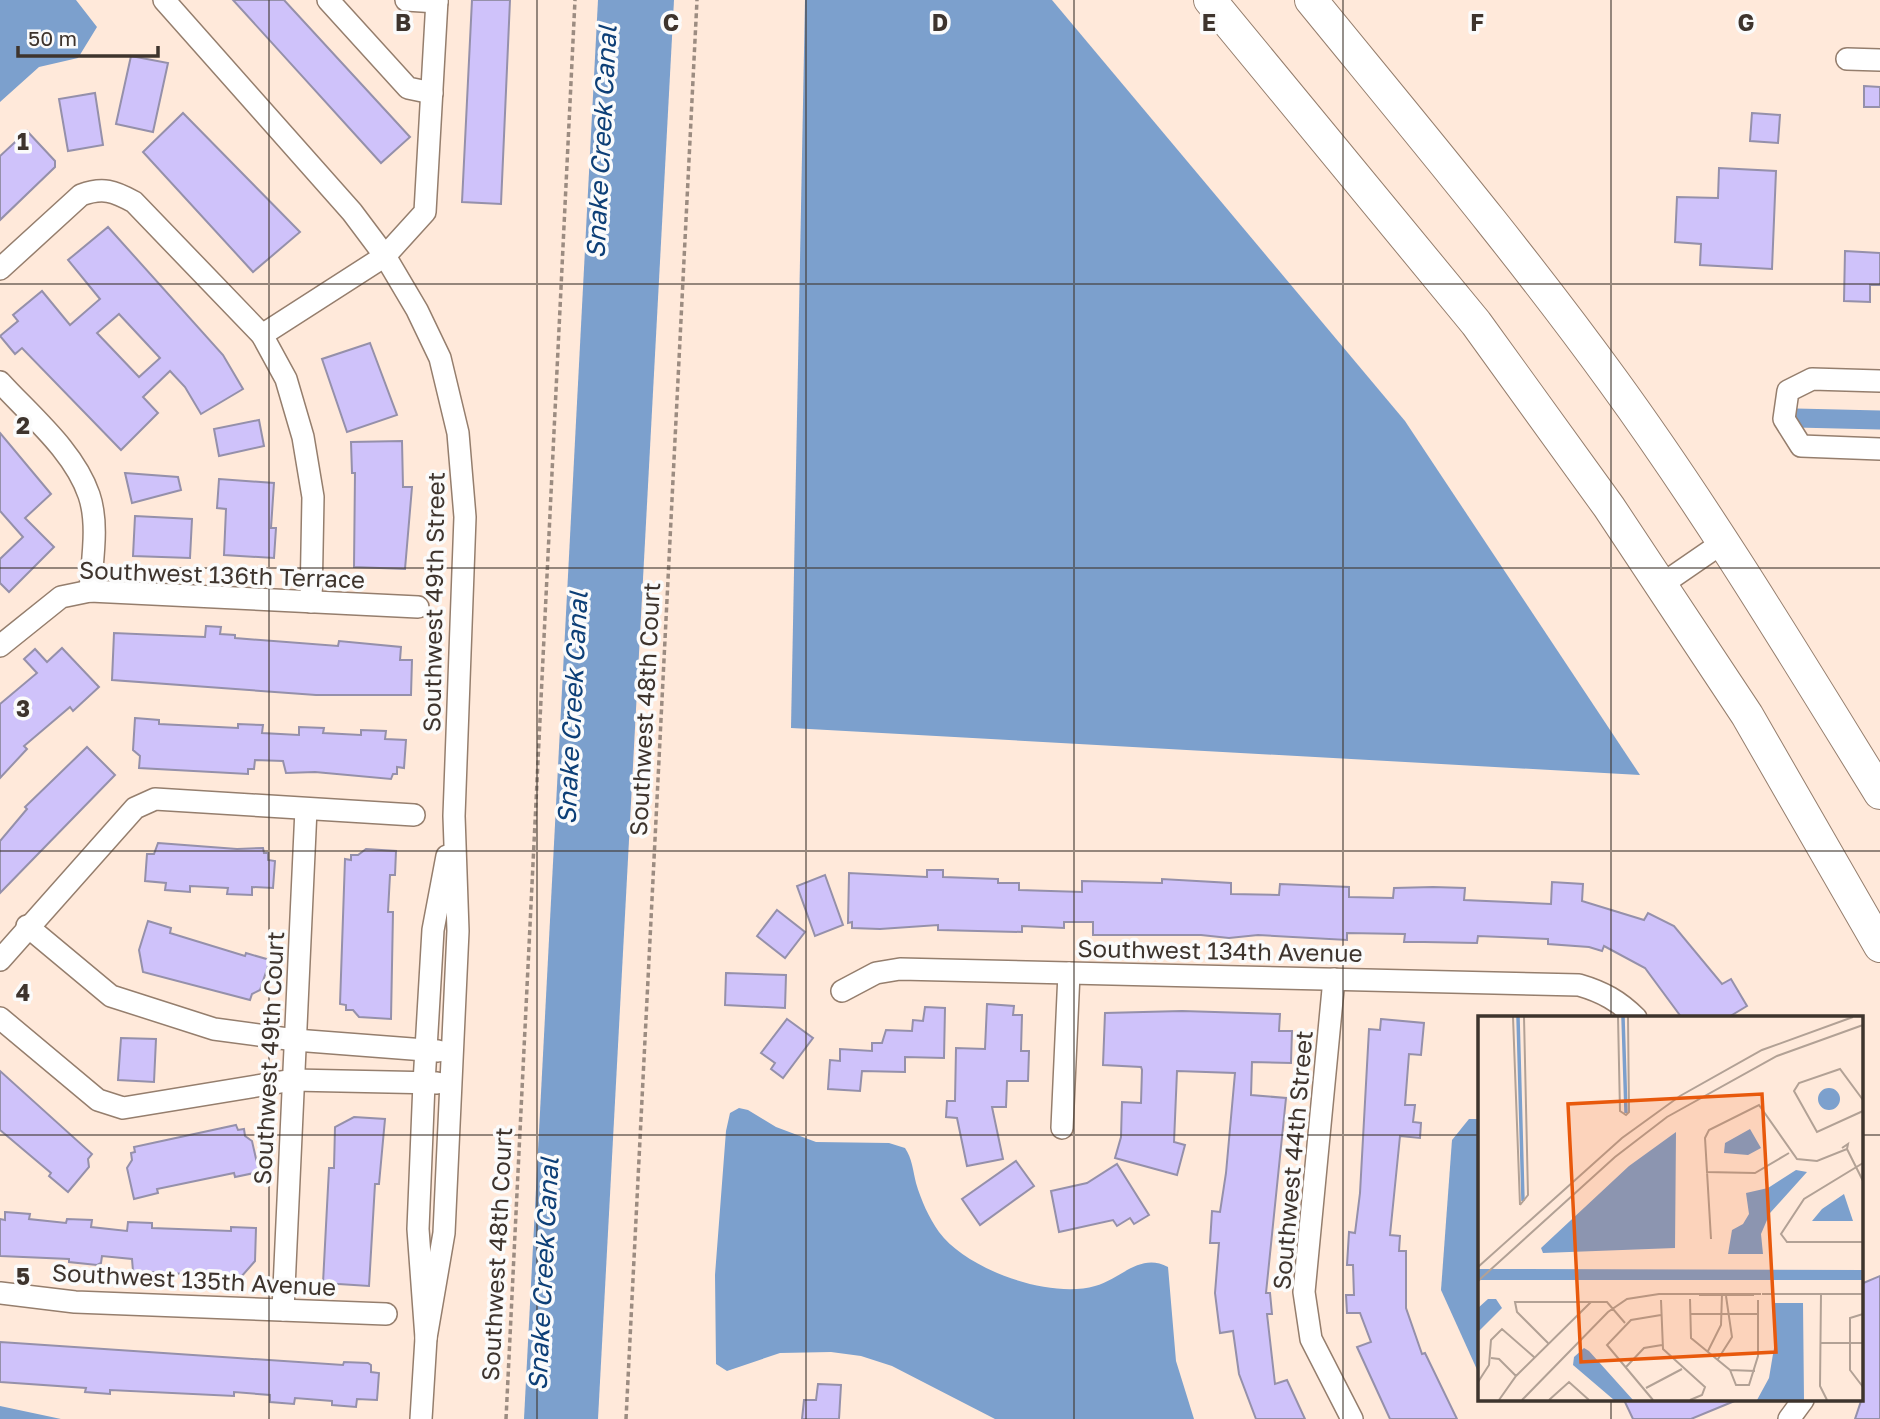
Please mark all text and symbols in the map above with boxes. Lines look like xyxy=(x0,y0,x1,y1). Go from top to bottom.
text: B xyxy=(395,8,411,36)
text: C xyxy=(663,8,679,36)
text: D xyxy=(932,8,948,36)
text: E xyxy=(1202,8,1216,36)
text: F xyxy=(1470,8,1484,36)
text: G xyxy=(1738,8,1754,36)
scale bar xyxy=(18,14,158,58)
water label: Snake Creek Canal xyxy=(579,23,623,259)
text: 50 m xyxy=(28,25,77,51)
text: 1 xyxy=(17,127,29,155)
text: 2 xyxy=(16,411,30,439)
street label: Southwest 49th Street xyxy=(416,472,450,732)
street label: Southwest 136th Terrace xyxy=(79,555,365,593)
street label: Southwest 48th Court xyxy=(623,581,665,837)
water label: Snake Creek Canal xyxy=(550,589,594,825)
text: 3 xyxy=(16,694,30,722)
street label: Southwest 49th Court xyxy=(247,930,289,1186)
street label: Southwest 134th Avenue xyxy=(1077,933,1363,967)
text: 4 xyxy=(16,978,30,1006)
inset map xyxy=(1478,1016,1862,1402)
street label: Southwest 44th Street xyxy=(1266,1029,1318,1291)
street label: Southwest 48th Court xyxy=(475,1126,517,1382)
water label: Snake Creek Canal xyxy=(521,1155,565,1391)
street label: Southwest 135th Avenue xyxy=(51,1257,337,1301)
text: 5 xyxy=(16,1262,30,1290)

